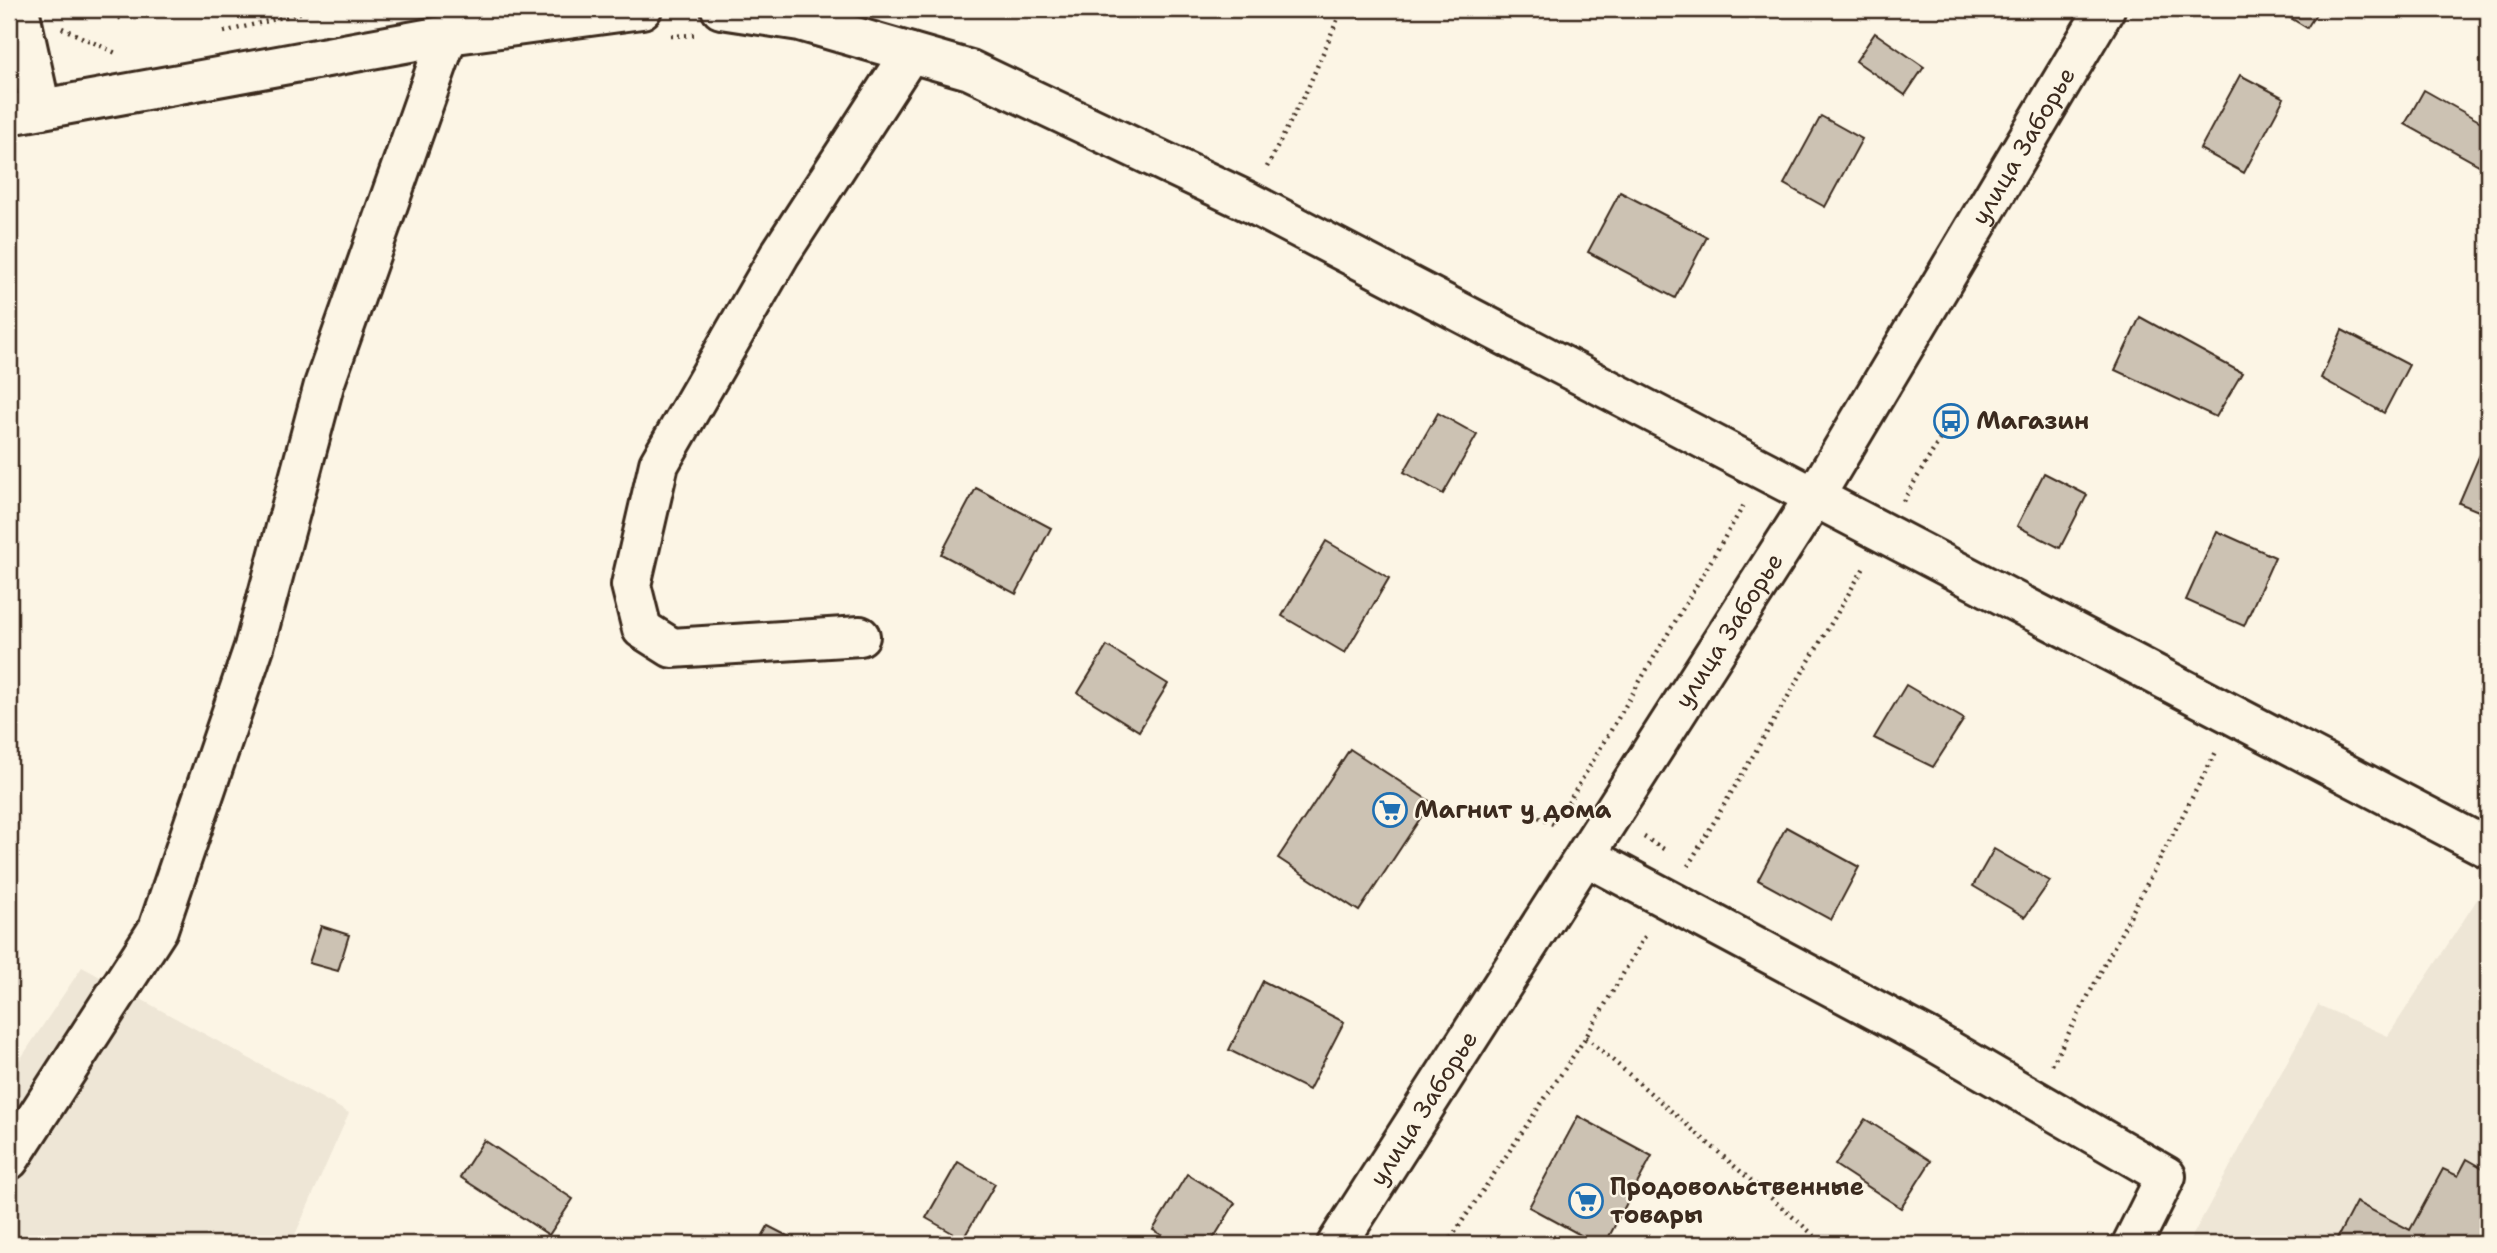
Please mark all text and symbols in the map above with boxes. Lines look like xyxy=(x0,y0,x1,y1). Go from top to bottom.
street label: улица Заборье xyxy=(1964,61,2083,231)
bus stop icon: Магазин xyxy=(1932,402,1970,440)
place label: Магазин xyxy=(1976,405,2089,437)
street label: улица Заборье xyxy=(1668,547,1790,714)
supermarket icon: Магнит у дома xyxy=(1371,791,1409,829)
place label: Магнит у дома xyxy=(1414,794,1612,826)
street label: улица Заборье xyxy=(1362,1025,1485,1192)
place label: Продовольственные товары xyxy=(1610,1171,1864,1231)
supermarket icon: Продовольственные товары xyxy=(1567,1182,1605,1220)

